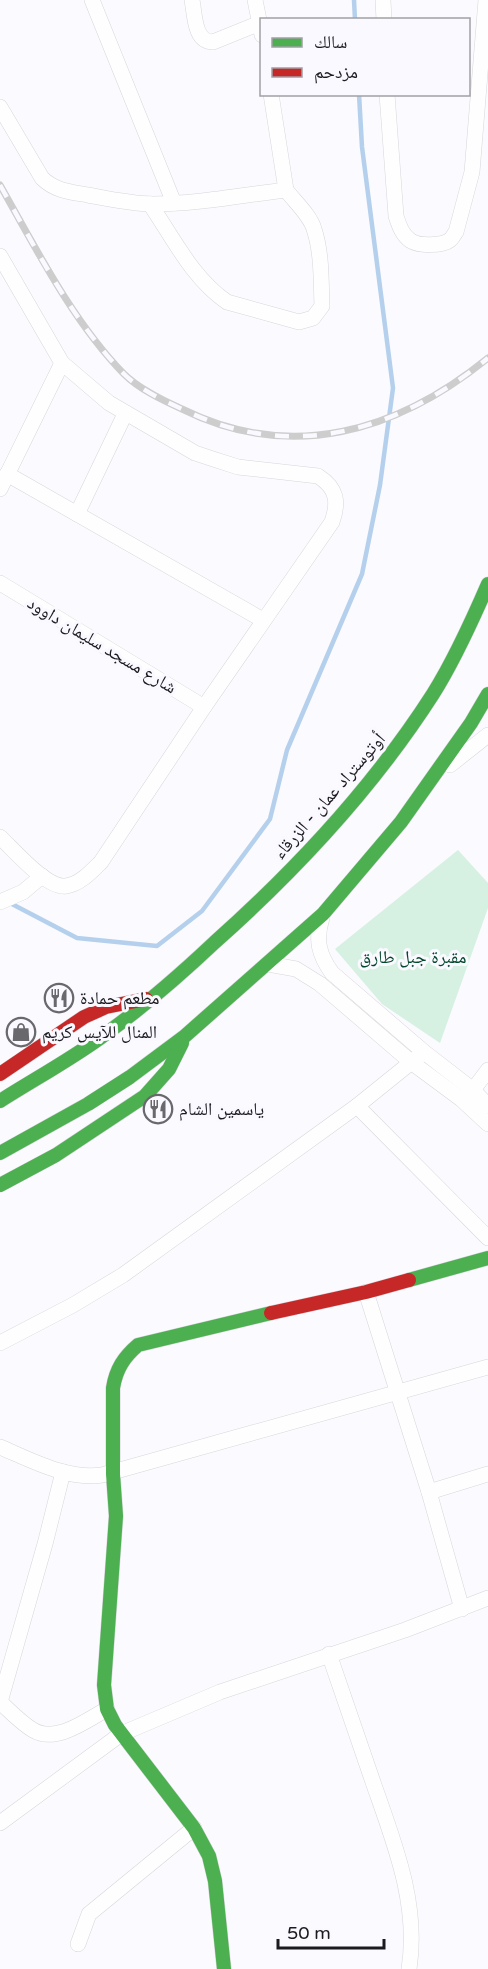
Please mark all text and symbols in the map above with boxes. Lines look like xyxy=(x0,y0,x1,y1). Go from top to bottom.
legend xyxy=(260,18,470,96)
text: سالك xyxy=(314,31,347,53)
text: مزدحم xyxy=(314,61,358,84)
street label: شارع مسجد سليمان داوود xyxy=(23,592,181,698)
street label: أوتوستراد عمان - الزرقاء xyxy=(268,728,390,864)
park label: مقبرة جبل طارق xyxy=(360,946,466,968)
restaurant icon: مطعم حمادة xyxy=(43,982,75,1014)
place label: مطعم حمادة xyxy=(80,987,159,1010)
shop icon: المنال للآيس كريم xyxy=(5,1016,37,1048)
place label: المنال للآيس كريم xyxy=(42,1021,157,1044)
restaurant icon: ياسمين الشام xyxy=(142,1093,174,1125)
place label: ياسمين الشام xyxy=(179,1098,264,1121)
scale bar xyxy=(278,1912,384,1950)
text: 50 m xyxy=(287,1922,331,1944)

